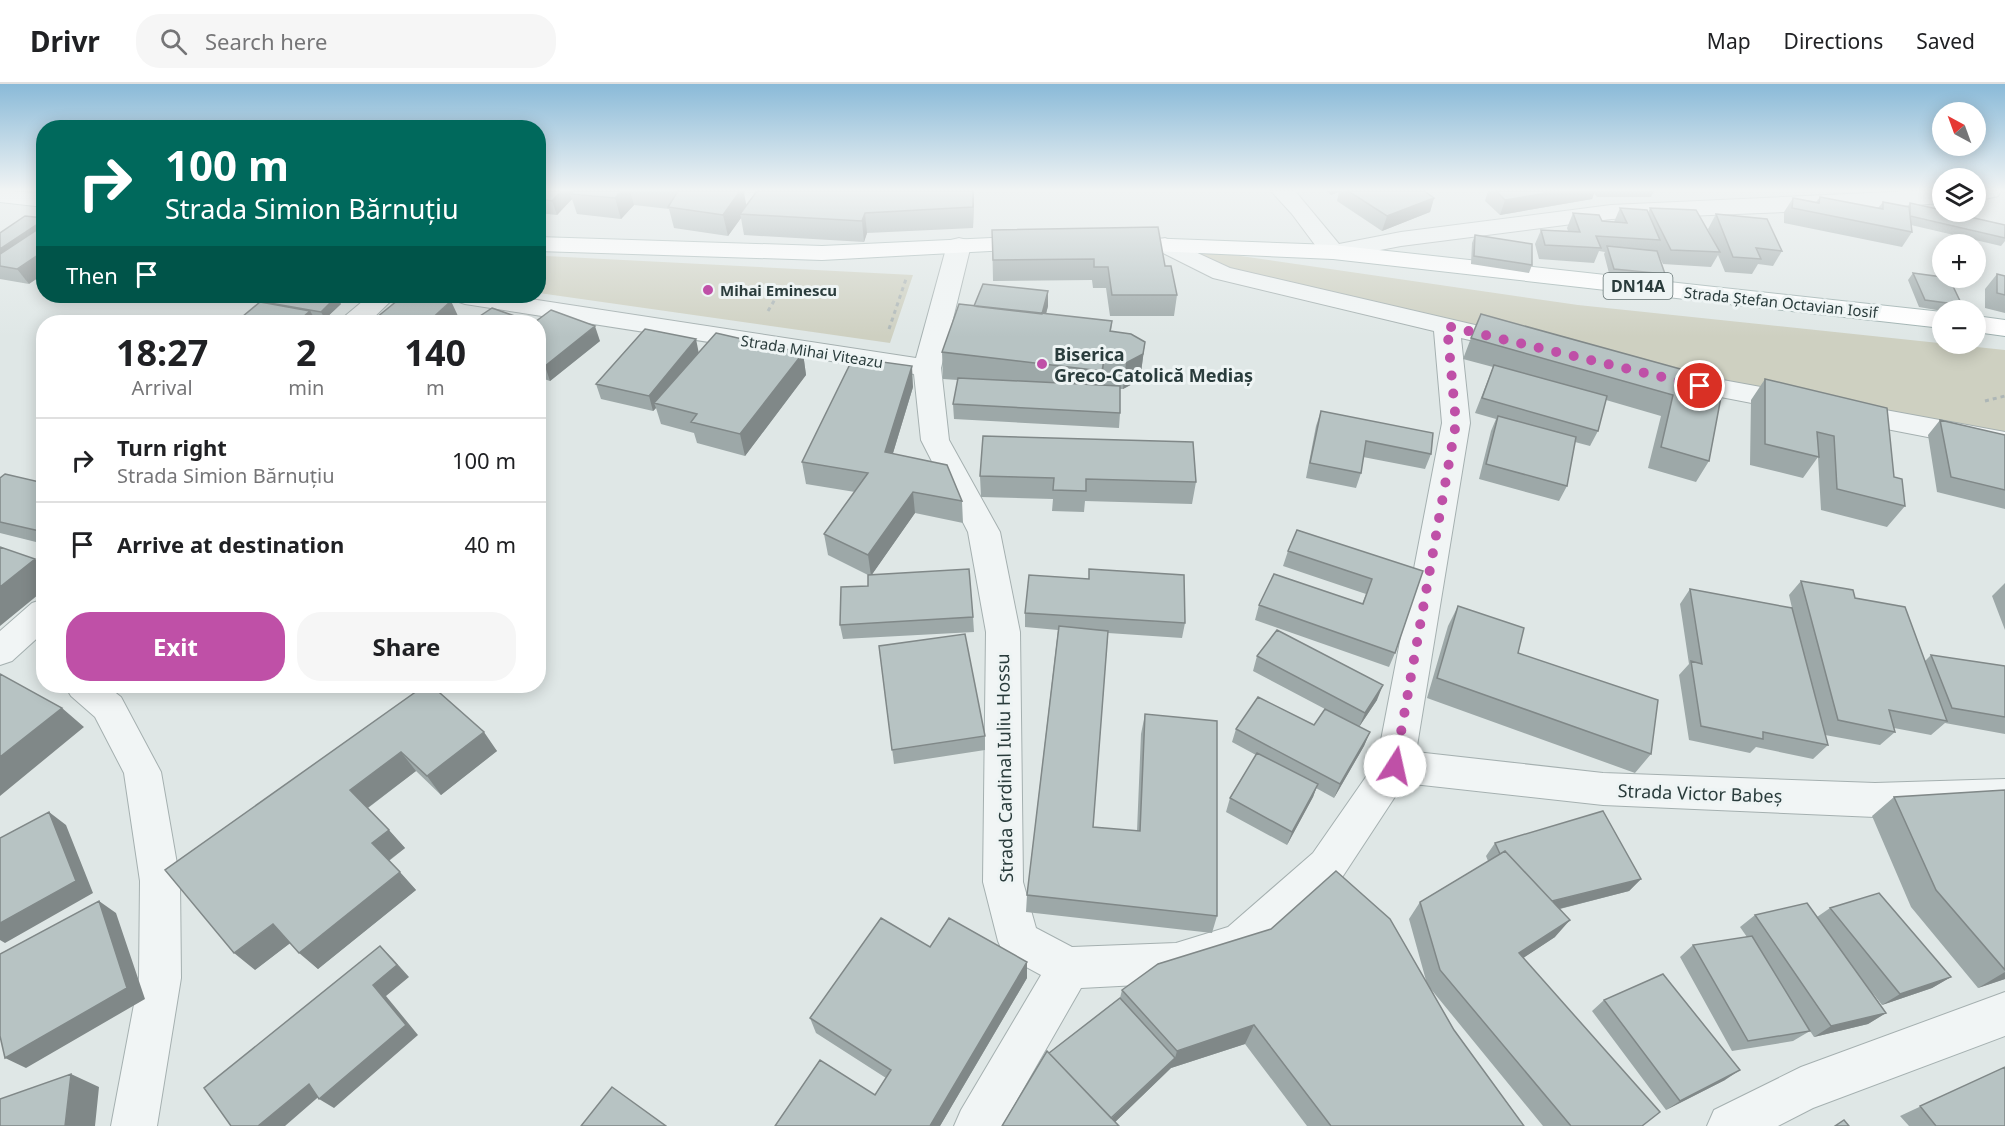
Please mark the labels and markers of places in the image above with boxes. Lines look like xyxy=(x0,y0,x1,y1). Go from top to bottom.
place label: Mihai Eminescu xyxy=(720,280,837,300)
marker: Mihai Eminescu xyxy=(701,283,715,297)
place label: Biserica Greco-Catolică Mediaș xyxy=(1054,342,1253,387)
marker: Biserica Greco-Catolică Mediaș xyxy=(1035,357,1049,371)
pin xyxy=(1674,360,1725,411)

